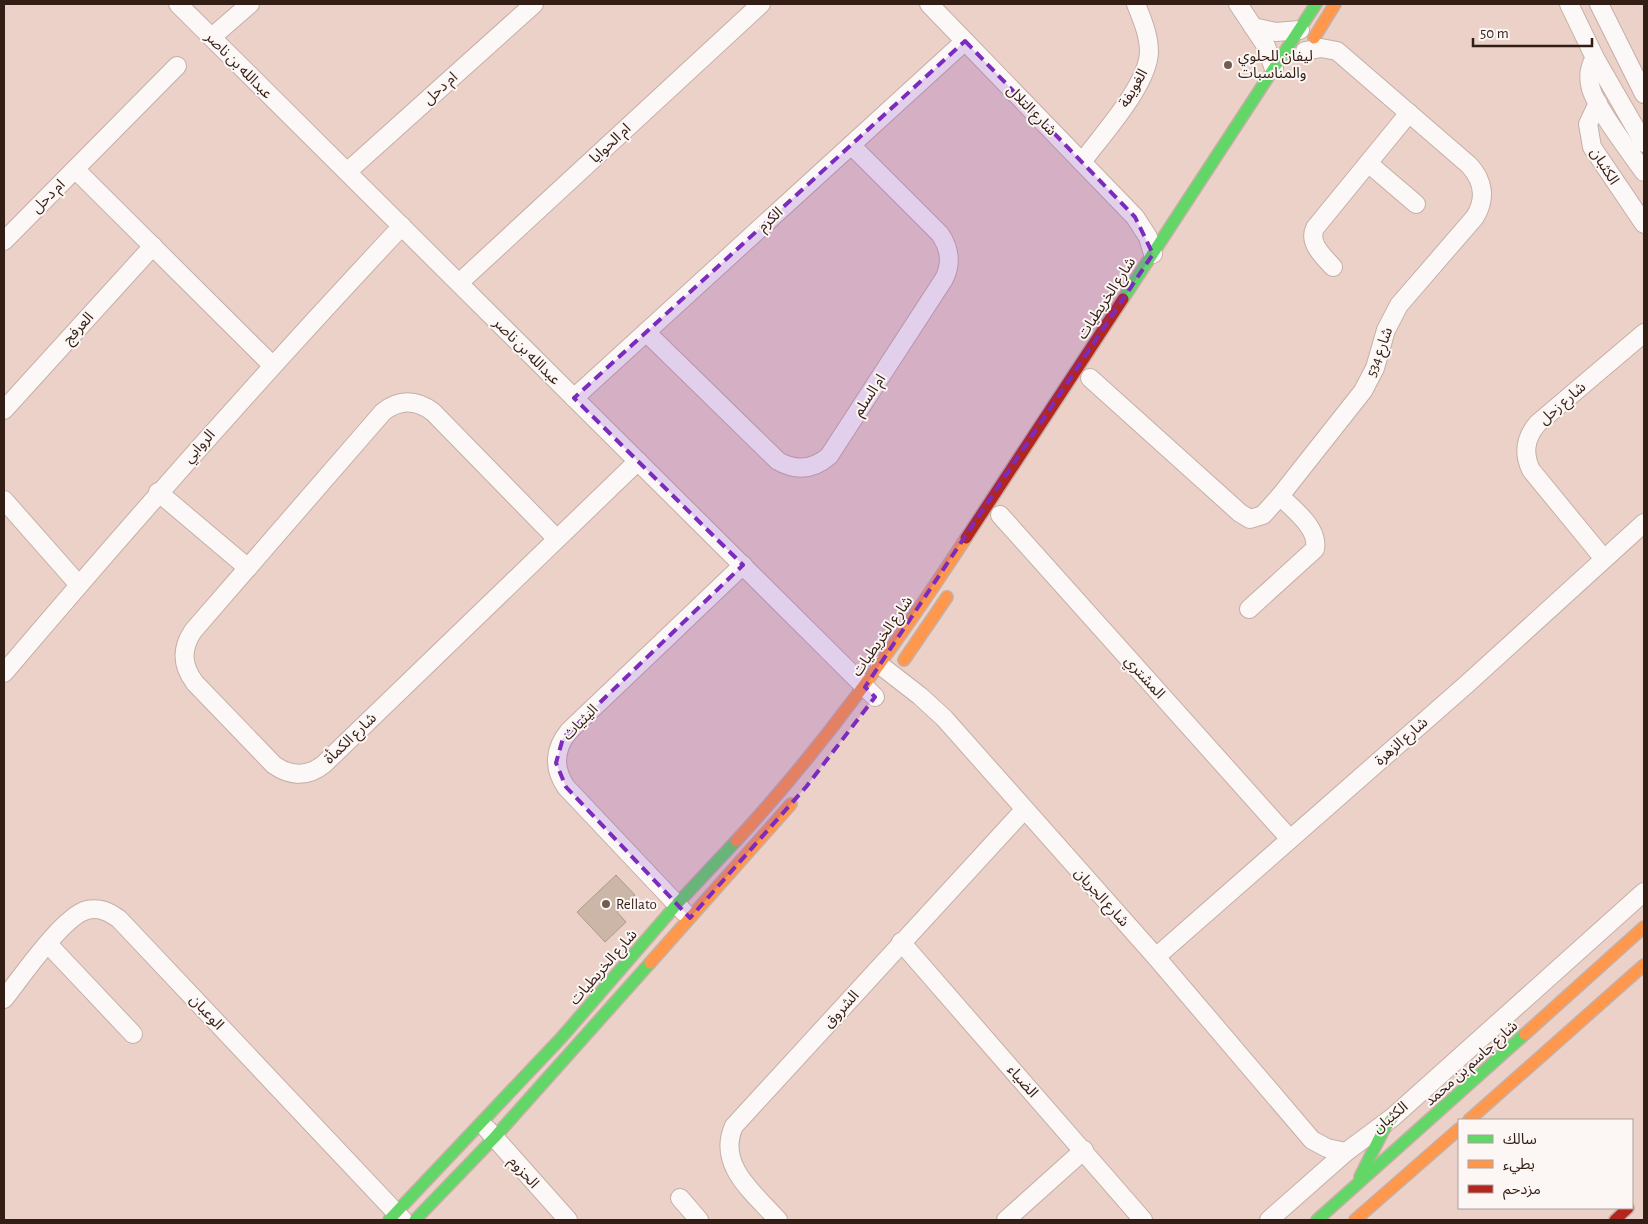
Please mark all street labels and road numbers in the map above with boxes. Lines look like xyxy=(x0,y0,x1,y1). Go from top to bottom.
street label: عبدالله بن ناصر xyxy=(201,28,275,103)
street label: الغويفة xyxy=(1117,66,1151,111)
street label: ام دحل xyxy=(420,69,462,110)
street label: شارع التلال xyxy=(1001,82,1059,142)
street label: ام الحوايا xyxy=(587,121,636,168)
street label: الكثبان xyxy=(1587,145,1622,188)
street label: ام دحل xyxy=(29,177,70,218)
street label: الكرم xyxy=(755,205,788,236)
street label: شارع الخريطيات xyxy=(1074,254,1142,344)
street label: العرفج xyxy=(60,309,99,350)
street label: عبدالله بن ناصر xyxy=(489,314,563,389)
street label: شارع 534 xyxy=(1364,325,1399,380)
street label: ام السلم xyxy=(850,372,891,420)
street label: شارع زحل xyxy=(1536,379,1591,431)
street label: الروابي xyxy=(181,427,221,468)
street label: شارع الخريطيات xyxy=(849,593,919,681)
street label: المشتري xyxy=(1119,653,1168,704)
street label: اليثياث xyxy=(560,701,601,743)
street label: شارع الكمأة xyxy=(320,709,382,770)
street label: شارع الزهرة xyxy=(1372,714,1433,771)
street label: شارع الجريان xyxy=(1069,865,1132,932)
street label: شارع الخريطيات xyxy=(567,927,643,1010)
street label: الشروق xyxy=(821,988,863,1032)
street label: الوعبان xyxy=(186,992,226,1033)
street label: شارع جاسم بن محمد xyxy=(1422,1018,1523,1112)
street label: الضياء xyxy=(1004,1062,1041,1101)
street label: الكثبان xyxy=(1370,1099,1411,1137)
street label: الحزوم xyxy=(503,1154,542,1193)

